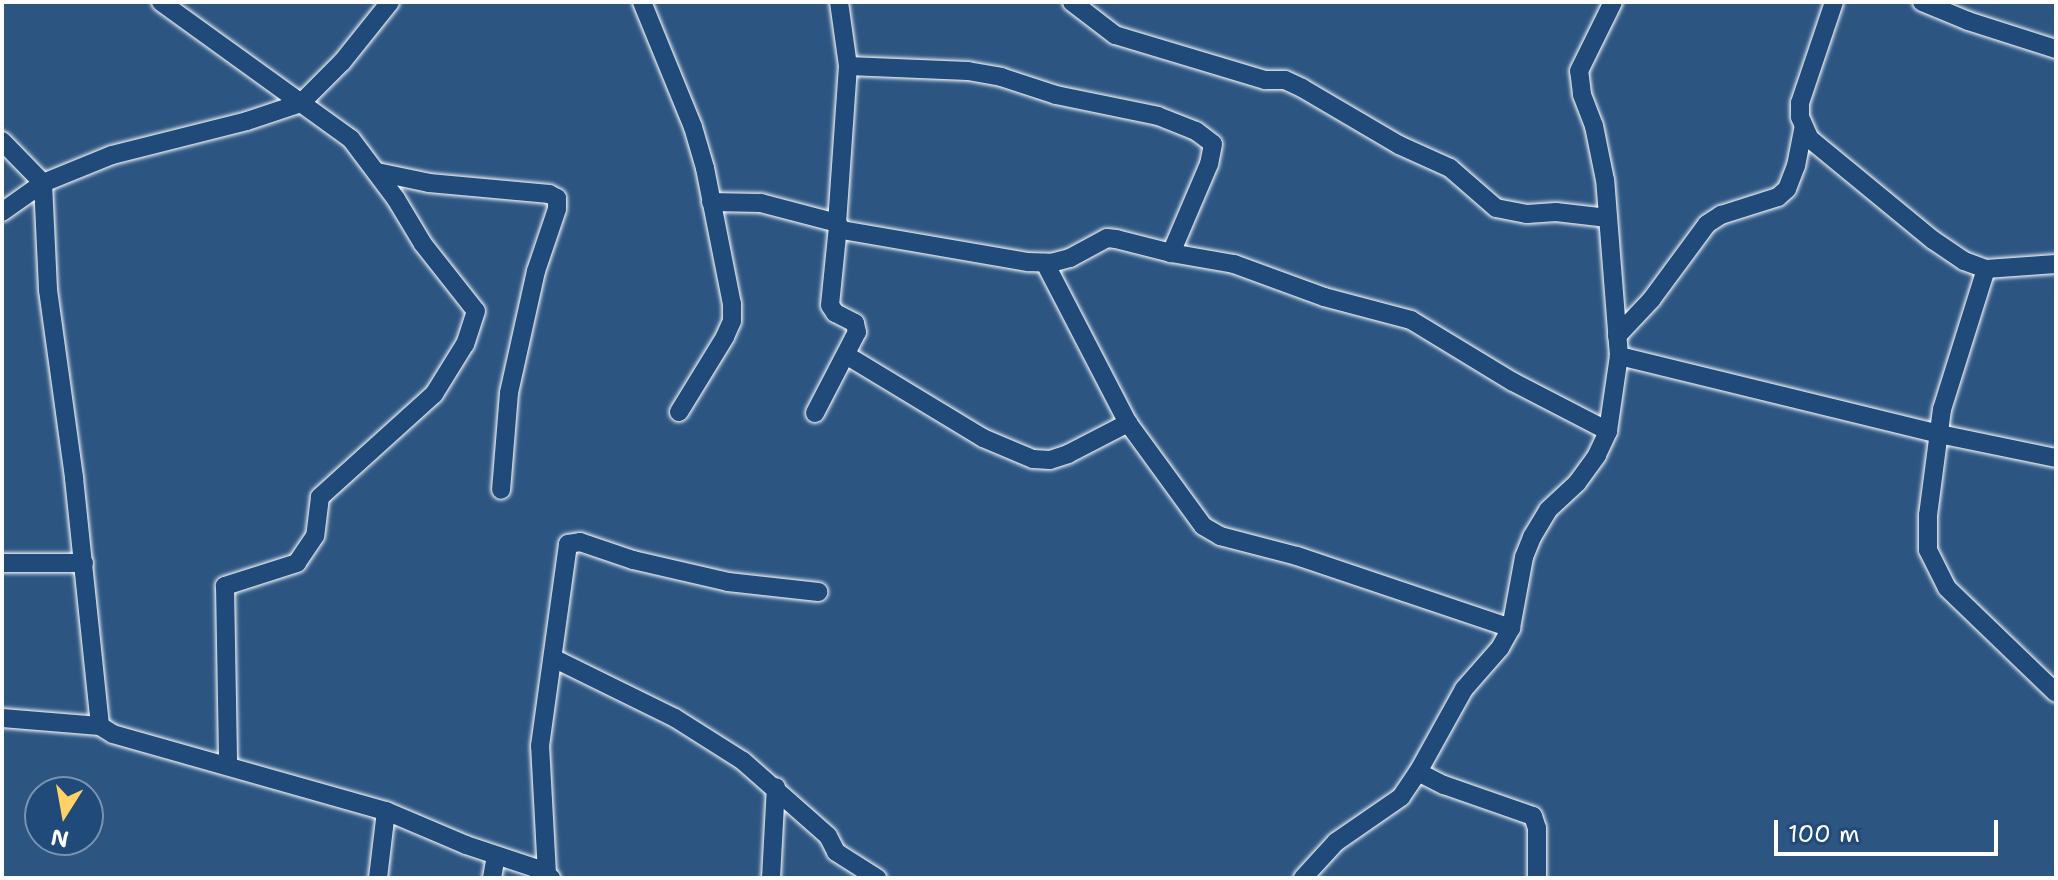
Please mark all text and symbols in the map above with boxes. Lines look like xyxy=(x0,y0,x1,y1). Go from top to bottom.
north arrow xyxy=(24,776,104,856)
scale bar xyxy=(1778,804,2002,854)
text: 100 m xyxy=(1788,818,1860,850)
text: N xyxy=(48,822,71,854)

